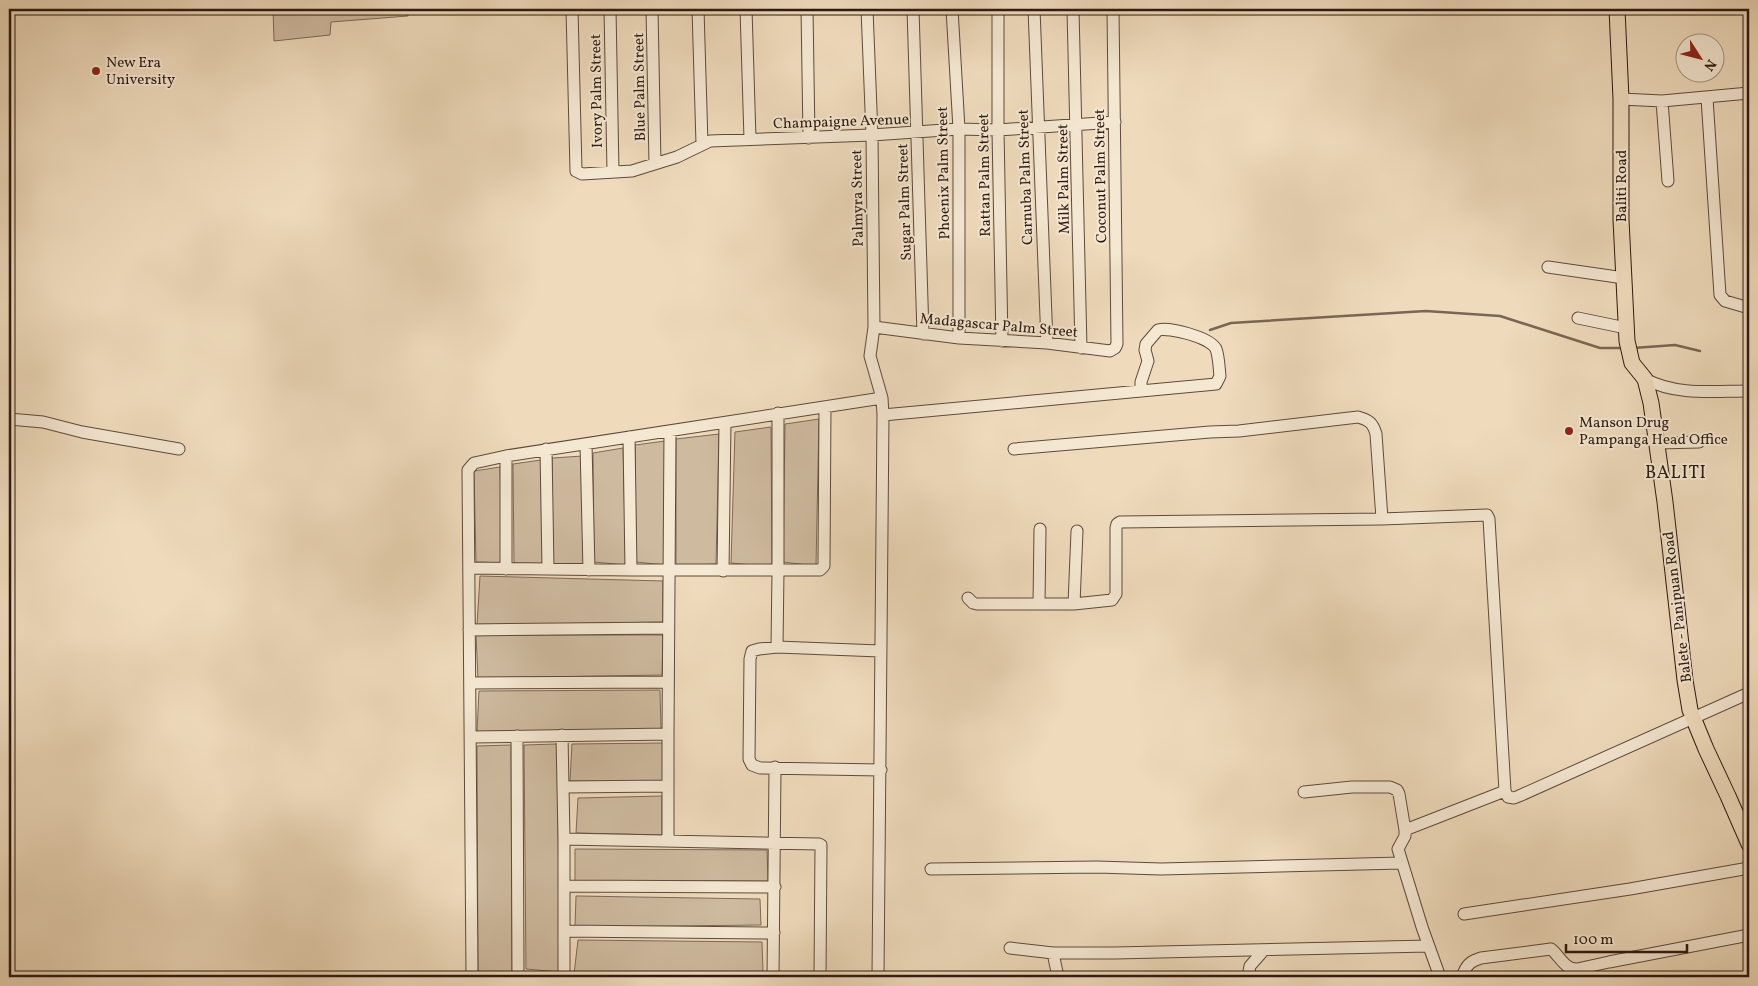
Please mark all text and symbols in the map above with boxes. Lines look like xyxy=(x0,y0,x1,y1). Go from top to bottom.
street label: Blue Palm Street xyxy=(629,32,652,141)
north arrow xyxy=(1676,32,1726,82)
street label: Ivory Palm Street xyxy=(586,34,609,148)
place label: New Era University xyxy=(106,53,175,91)
text: N xyxy=(1699,55,1720,74)
marker: New Era University xyxy=(90,65,102,77)
street label: Phoenix Palm Street xyxy=(933,106,956,240)
street label: Carnuba Palm Street xyxy=(1014,109,1039,245)
street label: Coconut Palm Street xyxy=(1090,109,1113,243)
street label: Champaigne Avenue xyxy=(773,110,909,135)
street label: Rattan Palm Street xyxy=(974,113,997,237)
street label: Milk Palm Street xyxy=(1053,124,1076,234)
street label: Sugar Palm Street xyxy=(893,143,918,261)
street label: Palmyra Street xyxy=(847,149,870,247)
street label: Baliti Road xyxy=(1612,150,1633,222)
street label: Madagascar Palm Street xyxy=(919,309,1079,344)
place label: Manson Drug Pampanga Head Office xyxy=(1579,413,1728,451)
marker: Manson Drug Pampanga Head Office xyxy=(1563,425,1575,437)
district label: BALITI xyxy=(1645,461,1707,486)
street label: Balete - Panipuan Road xyxy=(1659,530,1698,684)
scale bar xyxy=(1566,921,1687,953)
text: 100 m xyxy=(1573,930,1613,951)

